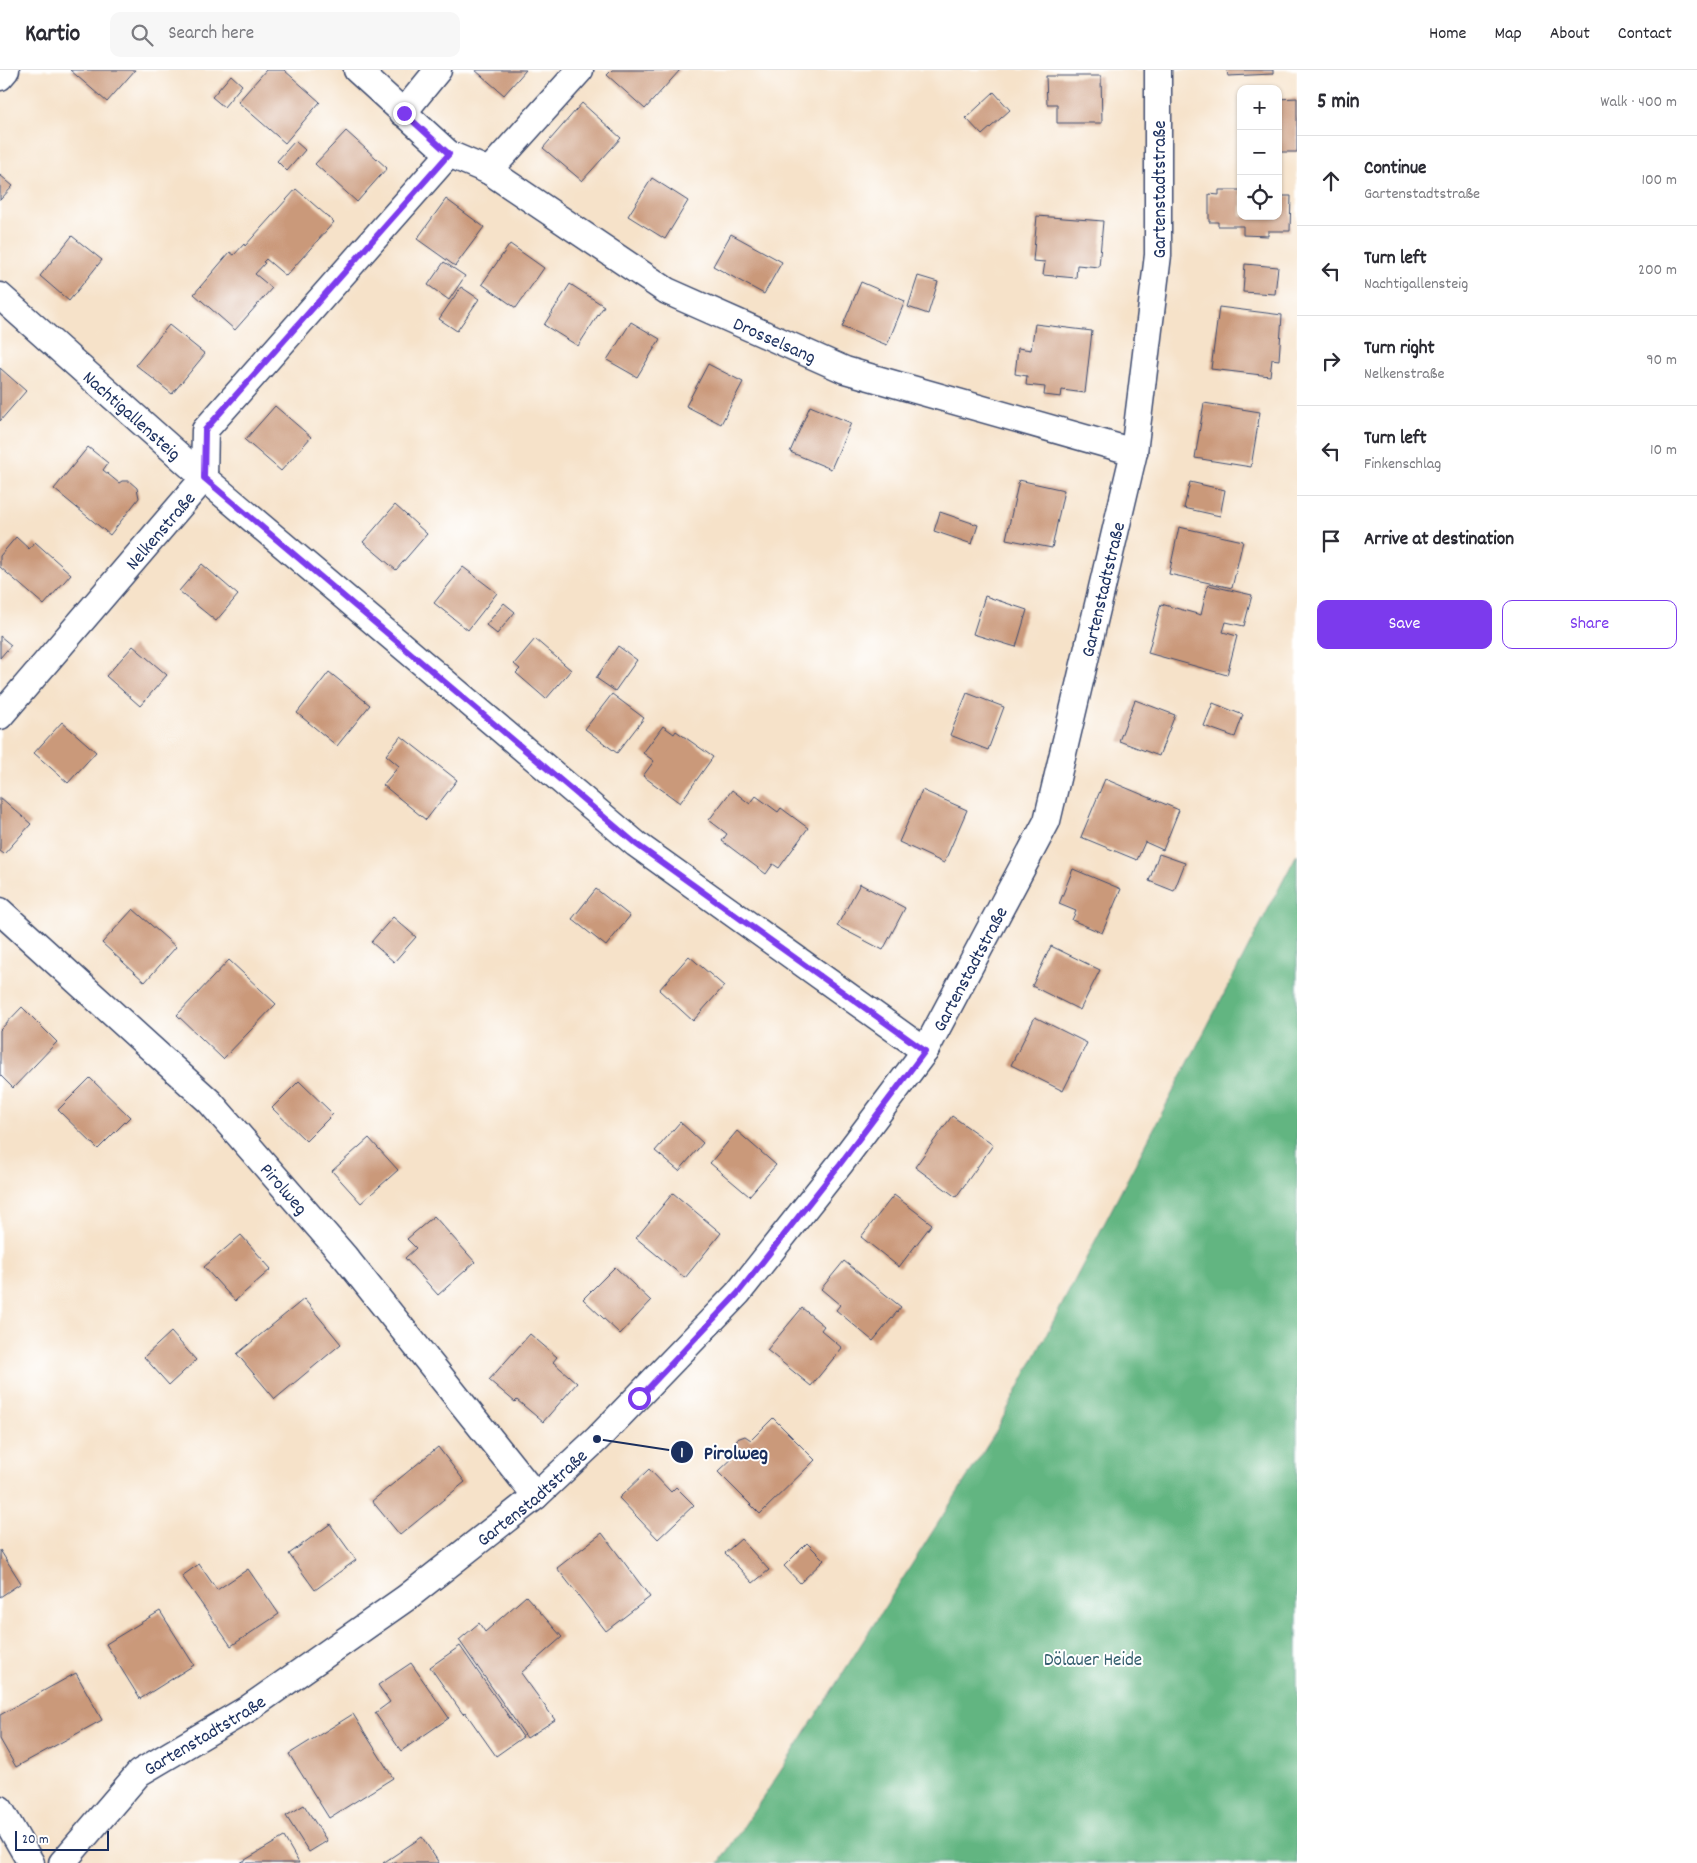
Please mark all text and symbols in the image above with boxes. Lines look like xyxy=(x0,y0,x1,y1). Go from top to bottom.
search box xyxy=(110,12,460,57)
text: Kartio xyxy=(25,18,80,52)
icon: search xyxy=(128,21,156,49)
text: Search here xyxy=(168,21,254,48)
text: Home xyxy=(1429,22,1466,47)
text: Map xyxy=(1494,22,1522,47)
text: About xyxy=(1550,22,1590,47)
text: Contact xyxy=(1618,22,1672,47)
map controls xyxy=(1237,85,1282,220)
button: + xyxy=(1237,85,1282,130)
text: 5 min xyxy=(1317,88,1360,118)
text: Walk · 400 m xyxy=(1600,91,1677,114)
route end xyxy=(393,102,416,125)
street label: Gartenstadtstraße xyxy=(1148,120,1175,258)
button: − xyxy=(1237,130,1282,175)
text: Continue xyxy=(1364,156,1426,183)
icon: ahead xyxy=(1317,167,1345,195)
text: 100 m xyxy=(1641,169,1677,192)
button: locate xyxy=(1237,175,1282,220)
text: Gartenstadtstraße xyxy=(1364,183,1480,206)
text: Turn left xyxy=(1364,246,1427,273)
icon: left xyxy=(1317,257,1345,285)
text: 200 m xyxy=(1638,259,1677,282)
text: Nachtigallensteig xyxy=(1364,273,1468,296)
street label: Drosselsang xyxy=(728,312,820,372)
text: Turn right xyxy=(1364,336,1435,363)
icon: right xyxy=(1317,347,1345,375)
text: 90 m xyxy=(1646,349,1677,372)
text: Nelkenstraße xyxy=(1364,363,1444,386)
street label: Nachtigallensteig xyxy=(75,366,186,468)
text: Turn left xyxy=(1364,426,1427,453)
icon: left xyxy=(1317,437,1345,465)
text: 10 m xyxy=(1650,439,1677,462)
text: Finkenschlag xyxy=(1364,453,1441,476)
street label: Nelkenstraße xyxy=(121,487,203,577)
street label: Gartenstadtstraße xyxy=(1076,520,1134,660)
icon: arrive xyxy=(1317,527,1345,555)
text: Arrive at destination xyxy=(1364,527,1514,554)
button: Save xyxy=(1317,600,1492,649)
button: Share xyxy=(1502,600,1677,649)
street label: Gartenstadtstraße xyxy=(928,903,1016,1037)
street label: Pirolweg xyxy=(252,1158,313,1222)
route start xyxy=(628,1387,651,1410)
callout: Pirolweg xyxy=(669,1434,778,1469)
text: Pirolweg xyxy=(704,1441,768,1469)
text: 1 xyxy=(680,1443,684,1465)
street label: Gartenstadtstraße xyxy=(472,1444,595,1555)
park label: Dölauer Heide xyxy=(1044,1648,1142,1675)
street label: Gartenstadtstraße xyxy=(140,1690,273,1784)
scale bar xyxy=(15,1828,109,1851)
text: 20 m xyxy=(22,1830,49,1850)

